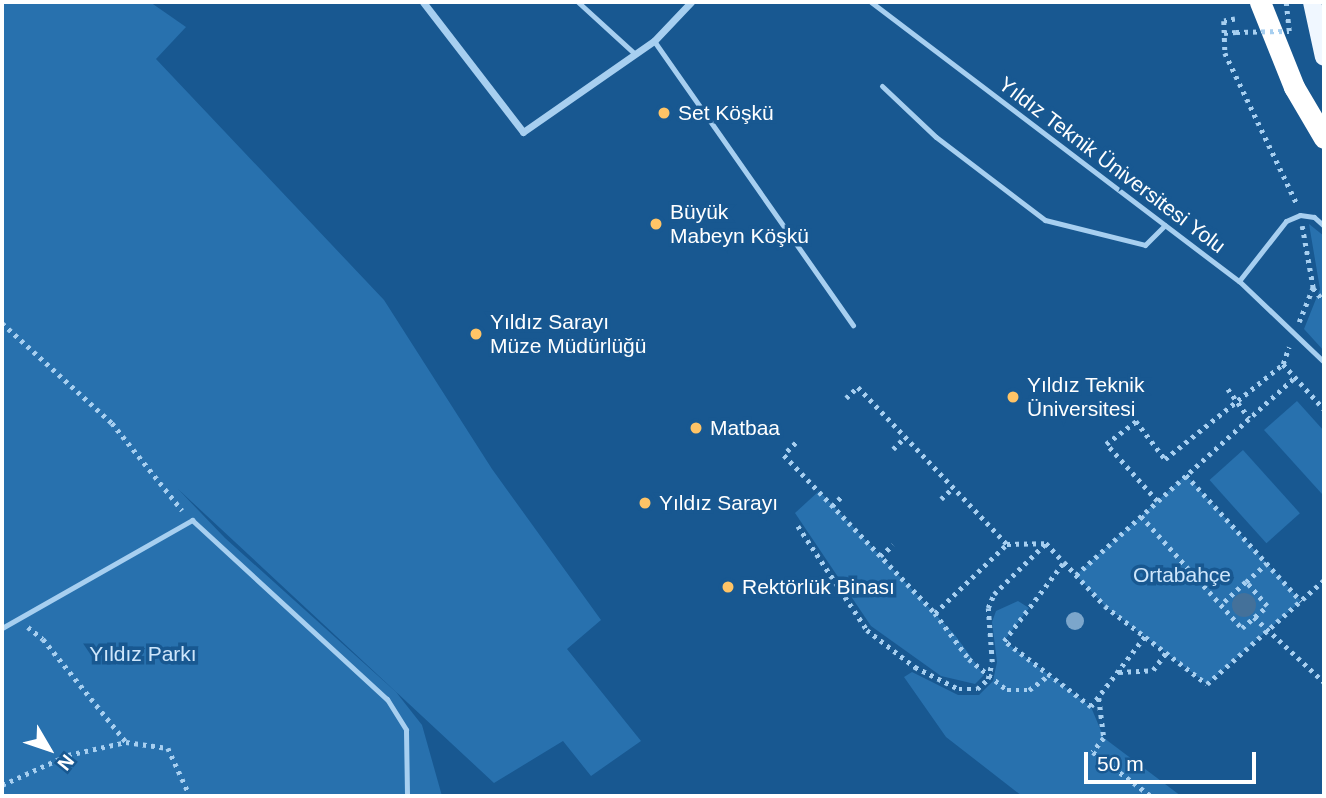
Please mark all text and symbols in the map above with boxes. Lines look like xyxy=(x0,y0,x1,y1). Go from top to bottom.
street label: Yıldız Teknik Üniversitesi Yolu xyxy=(993,71,1231,259)
place label: Set Köşkü xyxy=(678,100,774,126)
marker: Set Köşkü xyxy=(656,105,672,121)
place label: Büyük Mabeyn Köşkü xyxy=(670,199,809,249)
marker: Büyük Mabeyn Köşkü xyxy=(648,216,664,232)
place label: Yıldız Sarayı Müze Müdürlüğü xyxy=(490,309,646,359)
marker: Yıldız Sarayı Müze Müdürlüğü xyxy=(468,326,484,342)
place label: Yıldız Teknik Üniversitesi xyxy=(1027,372,1145,422)
marker: Yıldız Teknik Üniversitesi xyxy=(1005,389,1021,405)
place label: Matbaa xyxy=(710,415,780,441)
marker: Matbaa xyxy=(688,420,704,436)
place label: Yıldız Sarayı xyxy=(659,490,778,516)
marker: Yıldız Sarayı xyxy=(637,495,653,511)
park label: Ortabahçe xyxy=(1133,562,1231,588)
place label: Rektörlük Binası xyxy=(742,574,895,600)
marker: Rektörlük Binası xyxy=(720,579,736,595)
park label: Yıldız Parkı xyxy=(89,641,197,667)
north arrow xyxy=(14,714,84,784)
scale bar xyxy=(1088,738,1260,782)
text: N xyxy=(53,751,78,774)
text: 50 m xyxy=(1097,752,1144,775)

